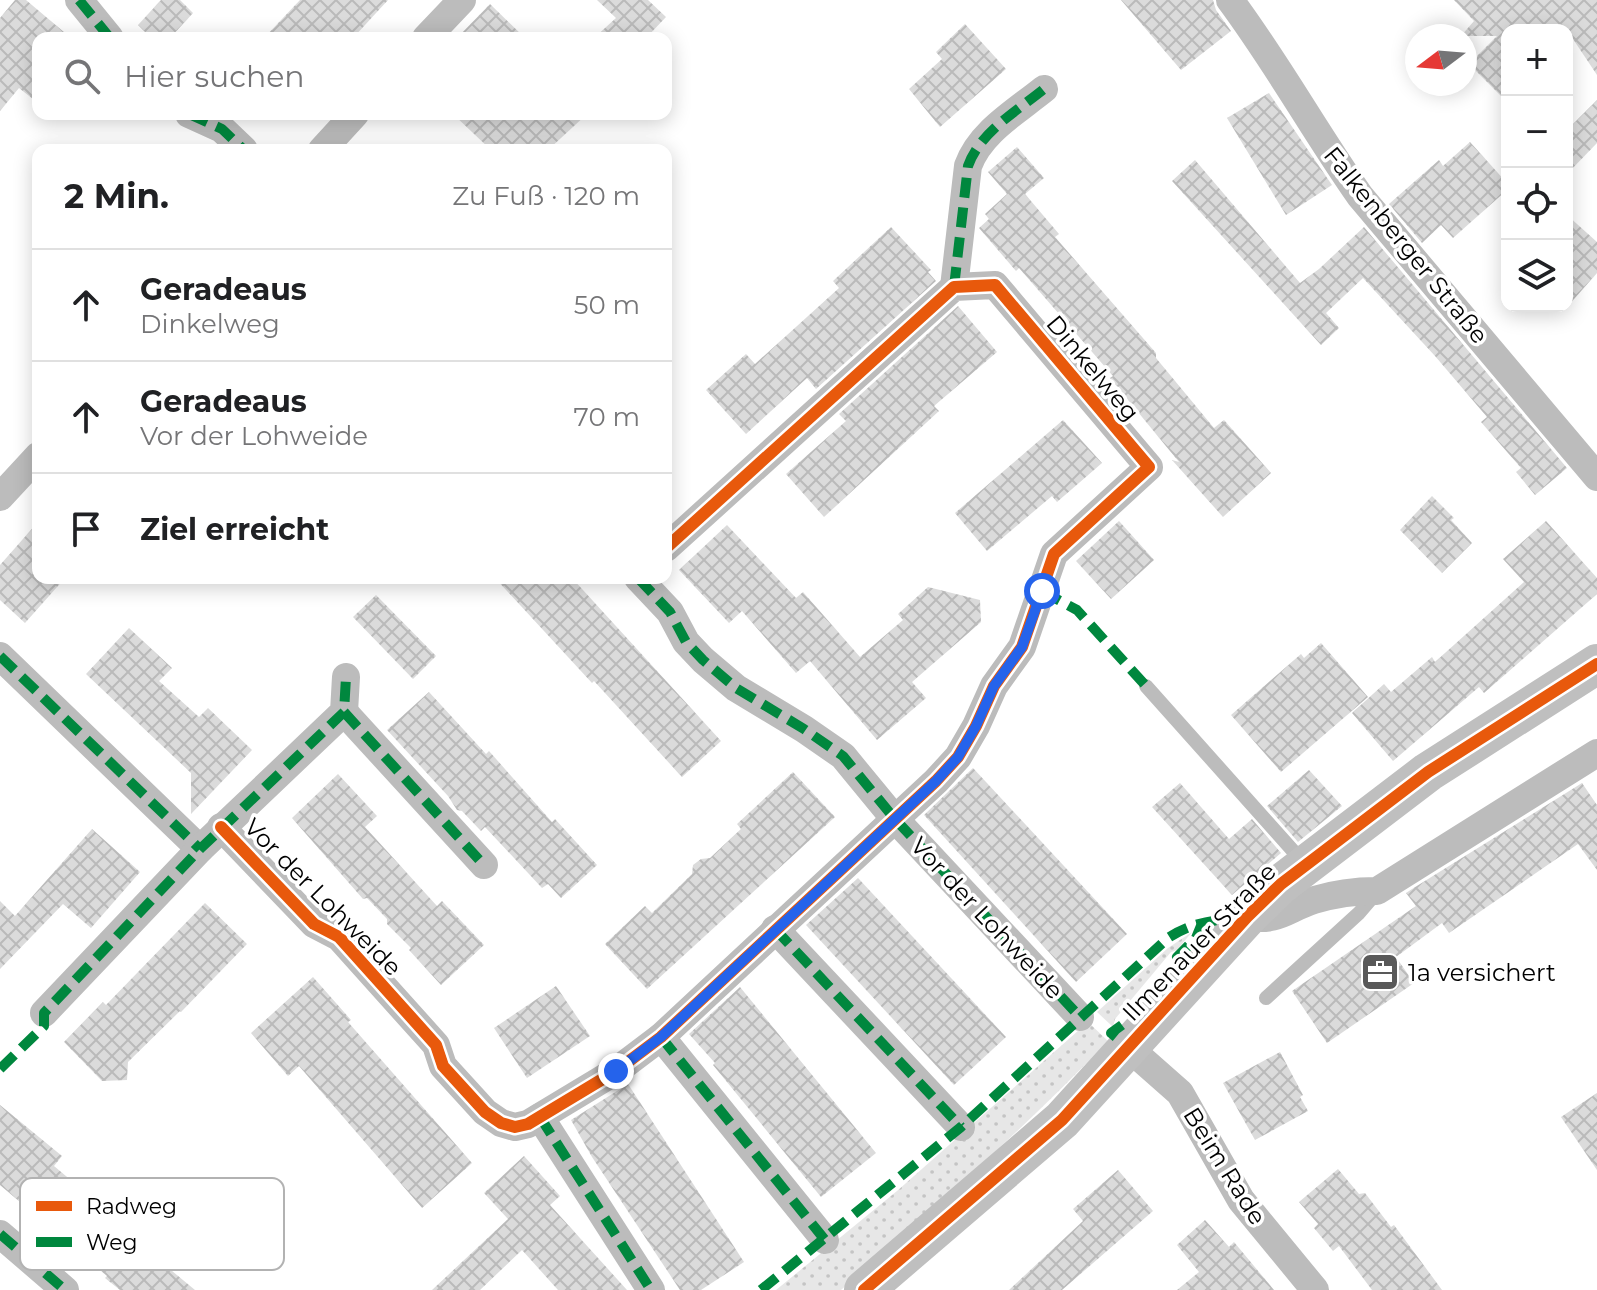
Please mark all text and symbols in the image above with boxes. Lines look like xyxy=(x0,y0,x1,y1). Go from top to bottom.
north arrow xyxy=(1405,24,1477,96)
map controls xyxy=(1501,24,1573,312)
button: + xyxy=(1501,24,1573,96)
search box xyxy=(32,32,672,120)
icon: search xyxy=(60,54,104,98)
text: Hier suchen xyxy=(124,58,305,95)
button: − xyxy=(1501,96,1573,168)
street label: Falkenberger Straße xyxy=(1318,141,1494,349)
button: locate xyxy=(1501,168,1573,240)
text: 2 Min. xyxy=(64,175,169,217)
text: Zu Fuß · 120 m xyxy=(452,180,640,212)
button: layers xyxy=(1501,240,1573,312)
text: Geradeaus xyxy=(140,271,307,308)
icon: ahead xyxy=(64,283,108,327)
text: 50 m xyxy=(574,289,640,321)
text: Dinkelweg xyxy=(140,308,280,340)
street label: Dinkelweg xyxy=(1040,309,1146,427)
text: Geradeaus xyxy=(140,383,307,420)
icon: ahead xyxy=(64,395,108,439)
text: 70 m xyxy=(574,401,640,433)
text: Vor der Lohweide xyxy=(140,420,368,452)
icon: arrive xyxy=(64,507,108,551)
text: Ziel erreicht xyxy=(140,511,329,548)
route start xyxy=(1024,573,1060,609)
street label: Vor der Lohweide xyxy=(238,812,408,982)
street label: Vor der Lohweide xyxy=(905,831,1069,1005)
street label: Ilmenauer Straße xyxy=(1116,857,1282,1027)
office icon: 1a versichert xyxy=(1359,951,1401,993)
place label: 1a versichert xyxy=(1408,958,1556,987)
route end xyxy=(598,1053,634,1089)
street label: Beim Rade xyxy=(1177,1102,1273,1230)
legend xyxy=(20,1178,284,1270)
text: Radweg xyxy=(86,1193,177,1220)
text: Weg xyxy=(86,1229,138,1256)

